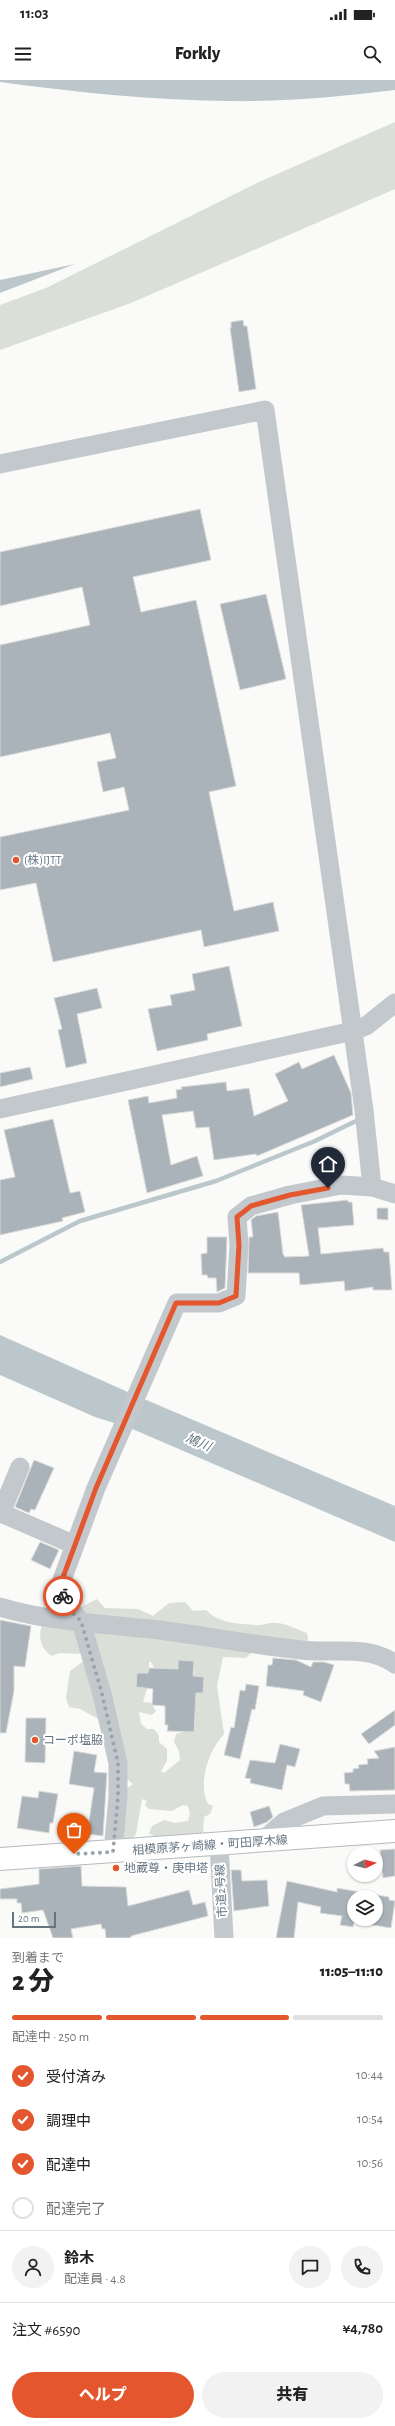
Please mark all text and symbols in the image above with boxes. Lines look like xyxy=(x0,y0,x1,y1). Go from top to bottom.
text: 11:03 xyxy=(20,6,49,21)
icon: menu xyxy=(12,43,34,65)
icon: search xyxy=(361,43,383,65)
text: Forkly xyxy=(175,45,220,63)
place label: (株)IJTT xyxy=(24,854,62,866)
marker: (株)IJTT xyxy=(11,855,21,865)
pin xyxy=(311,1147,345,1188)
icon: home xyxy=(317,1153,339,1175)
water label: 鳩川 xyxy=(183,1431,215,1455)
courier xyxy=(43,1576,83,1616)
icon: bike xyxy=(52,1585,74,1607)
place label: コーポ塩脇 xyxy=(43,1733,103,1746)
marker: コーポ塩脇 xyxy=(30,1735,40,1745)
pin xyxy=(57,1813,91,1854)
icon: bag xyxy=(63,1819,85,1841)
street label: 相模原茅ヶ崎線・町田厚木線 xyxy=(132,1833,288,1856)
north arrow xyxy=(347,1846,383,1882)
map controls xyxy=(347,1846,383,1926)
place label: 地蔵尊・庚申塔 xyxy=(124,1861,208,1874)
marker: 地蔵尊・庚申塔 xyxy=(111,1863,121,1873)
street label: 市道2号線 xyxy=(213,1864,228,1918)
button: layers xyxy=(347,1890,383,1926)
scale bar xyxy=(12,1910,56,1929)
text: 20 m xyxy=(18,1913,39,1924)
text: 到着まで xyxy=(12,1952,64,1965)
text: 11:05–11:10 xyxy=(320,1964,383,1979)
text: 2 分 xyxy=(12,1969,54,1995)
text: 配達中 · 250 m xyxy=(12,2031,89,2044)
icon: check xyxy=(12,2065,34,2087)
text: 10:44 xyxy=(356,2069,383,2082)
text: 受付済み xyxy=(46,2070,106,2085)
icon: check xyxy=(12,2109,34,2131)
text: 10:54 xyxy=(357,2113,383,2126)
text: 調理中 xyxy=(46,2114,91,2129)
icon: check xyxy=(12,2153,34,2175)
text: 10:56 xyxy=(357,2157,383,2170)
text: 配達中 xyxy=(46,2158,91,2173)
text: 配達完了 xyxy=(46,2202,106,2217)
button: person xyxy=(12,2246,54,2288)
button: chat xyxy=(289,2246,331,2288)
button: phone xyxy=(341,2246,383,2288)
text: 鈴木 xyxy=(64,2251,94,2266)
text: 配達員 · 4.8 xyxy=(64,2273,126,2286)
text: ¥4,780 xyxy=(342,2321,383,2336)
text: 注文 #6590 xyxy=(12,2323,81,2338)
button: ヘルプ xyxy=(12,2372,194,2418)
button: 共有 xyxy=(202,2372,383,2418)

